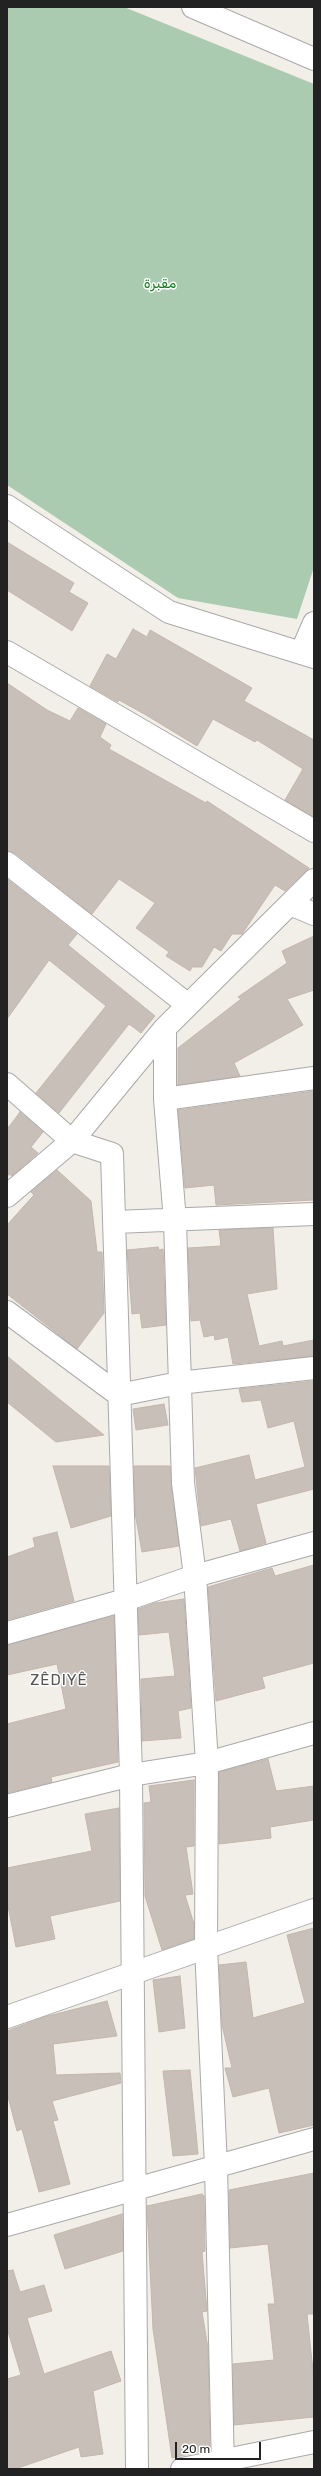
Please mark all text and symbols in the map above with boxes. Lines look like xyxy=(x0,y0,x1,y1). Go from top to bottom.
park label: مقبرة xyxy=(144,276,176,292)
district label: ZÊDIYÊ xyxy=(30,1672,88,1690)
scale bar xyxy=(177,2434,263,2460)
text: 20 m xyxy=(182,2442,210,2456)

